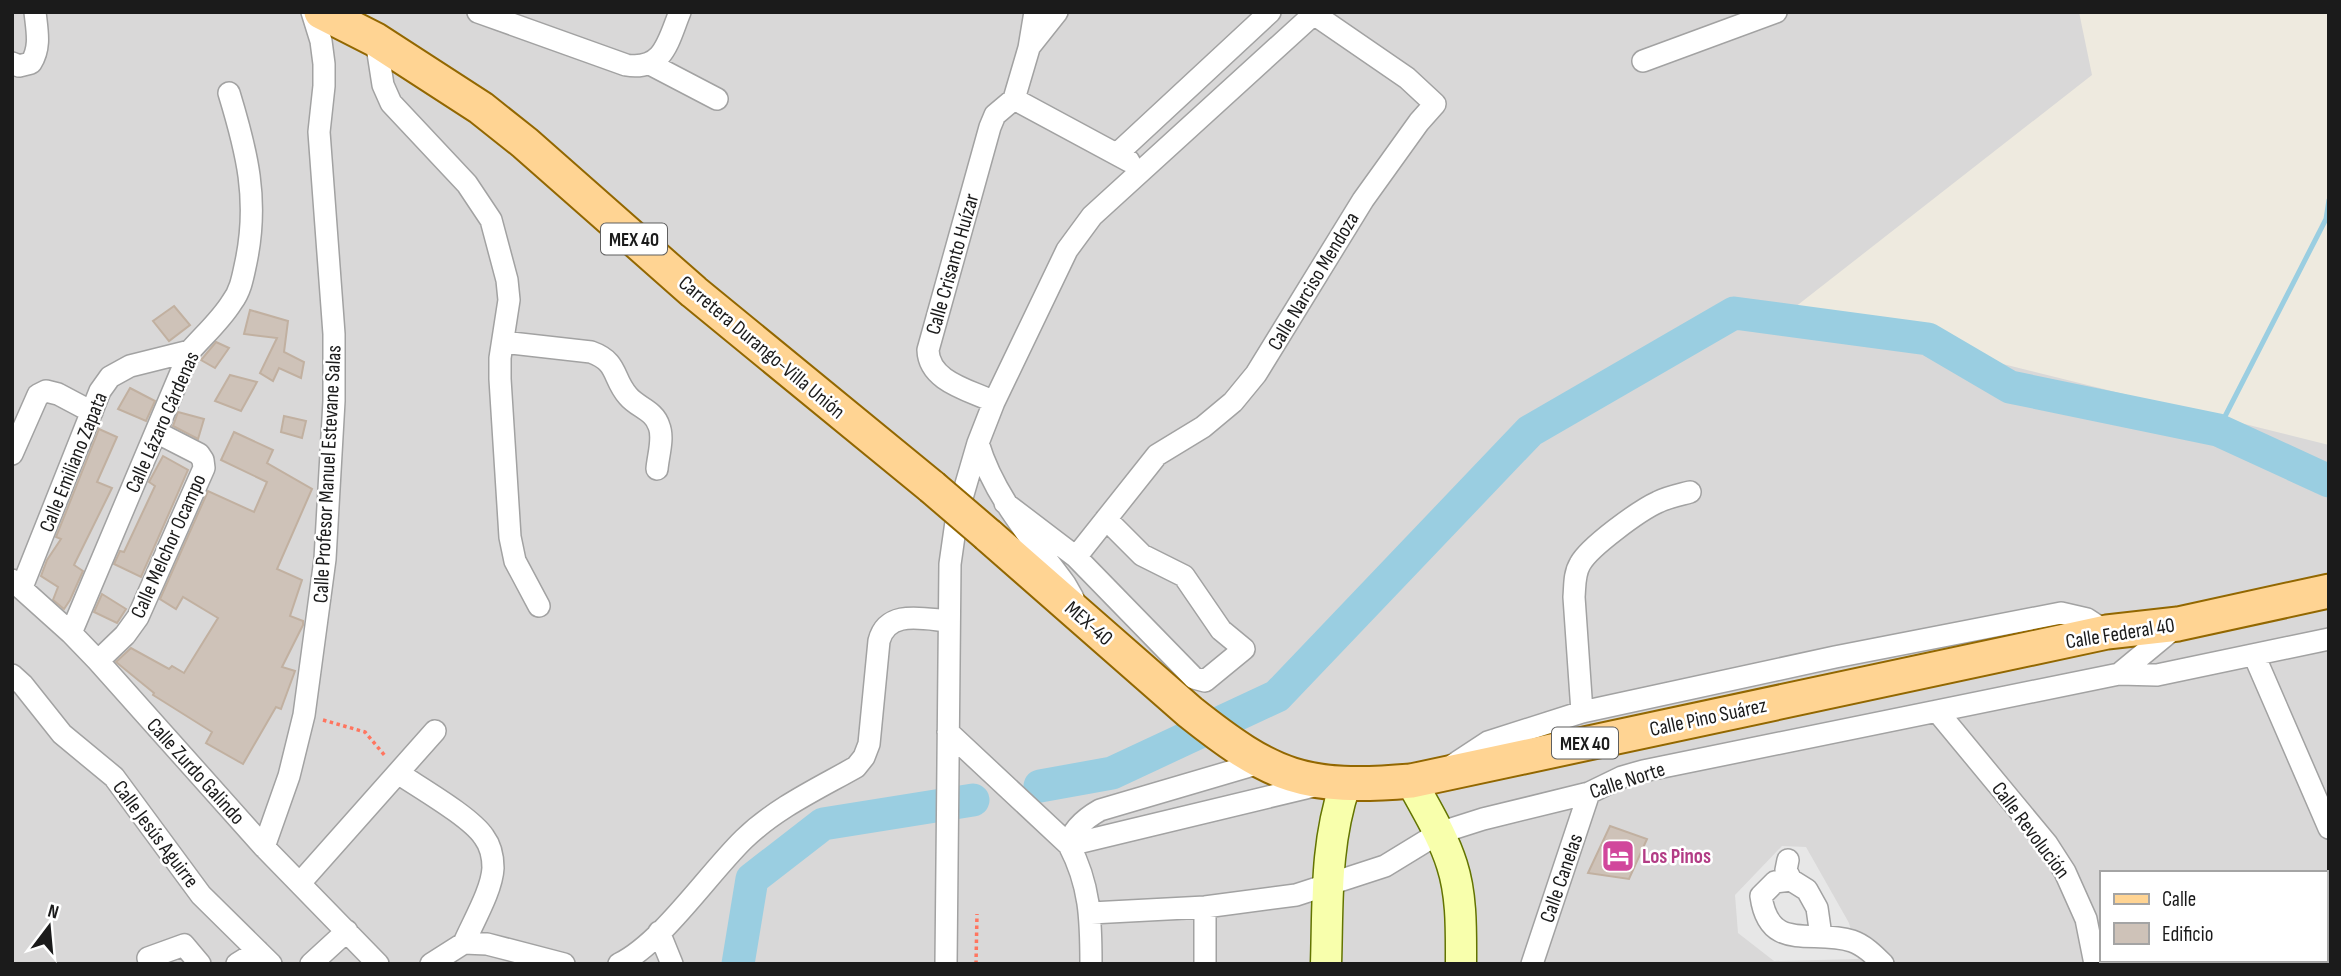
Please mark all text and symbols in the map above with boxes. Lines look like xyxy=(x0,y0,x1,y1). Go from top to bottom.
street label: Calle Crisanto Huízar xyxy=(920,191,985,338)
street label: Calle Narciso Mendoza xyxy=(1262,208,1365,355)
road number: MEX 40 xyxy=(601,224,667,255)
street label: Carretera Durango-Villa Unión xyxy=(673,270,850,424)
street label: Calle Profesor Manuel Estevane Salas xyxy=(308,344,347,604)
street label: Calle Lázaro Cárdenas xyxy=(120,348,205,497)
street label: Calle Emiliano Zapata xyxy=(34,389,113,536)
street label: Calle Melchor Ocampo xyxy=(125,470,211,622)
street label: MEX-40 xyxy=(1060,596,1118,651)
street label: Calle Federal 40 xyxy=(2064,613,2176,654)
street label: Calle Pino Suárez xyxy=(1647,693,1769,742)
street label: Calle Zurdo Galindo xyxy=(141,713,250,830)
road number: MEX 40 xyxy=(1552,728,1618,758)
street label: Calle Norte xyxy=(1586,757,1668,804)
street label: Calle Jesús Aguirre xyxy=(107,776,204,893)
street label: Calle Revolución xyxy=(1986,777,2075,884)
street label: Calle Canelas xyxy=(1535,830,1588,926)
hotel icon: Los Pinos xyxy=(1599,837,1637,875)
place label: Los Pinos xyxy=(1642,844,1711,869)
legend xyxy=(2100,871,2327,962)
text: Calle xyxy=(2162,887,2196,912)
north arrow xyxy=(14,892,84,962)
text: N xyxy=(45,900,61,925)
text: Edificio xyxy=(2162,922,2213,947)

